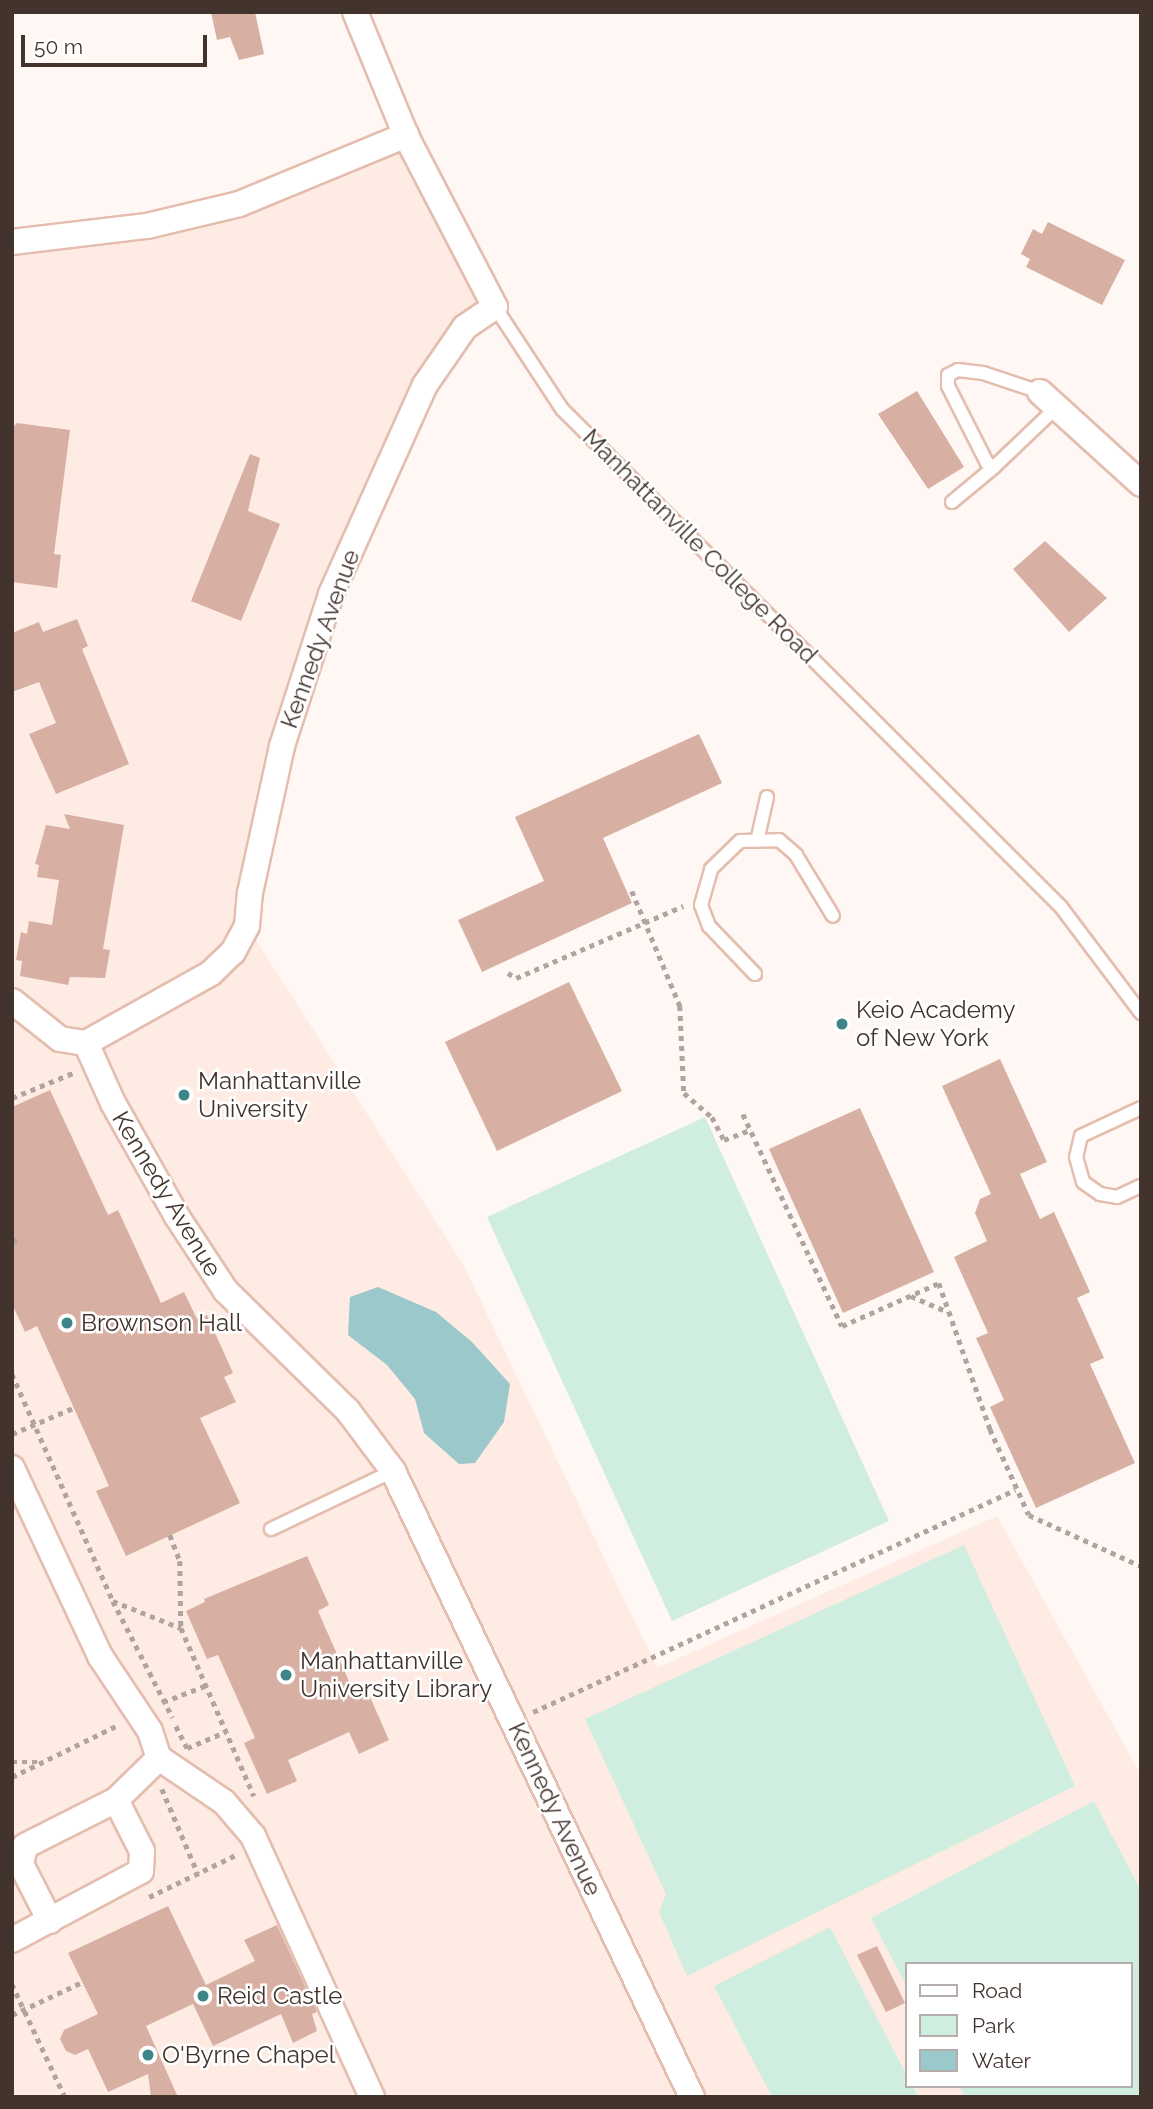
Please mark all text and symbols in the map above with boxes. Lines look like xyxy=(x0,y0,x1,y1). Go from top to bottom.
scale bar xyxy=(24,21,210,65)
text: 50 m xyxy=(34,34,83,59)
street label: Manhattanville College Road xyxy=(577,423,823,669)
street label: Kennedy Avenue xyxy=(274,545,366,733)
place label: Keio Academy of New York xyxy=(856,996,1016,1052)
marker: Keio Academy of New York xyxy=(834,1016,850,1032)
place label: Manhattanville University xyxy=(198,1067,361,1123)
marker: Manhattanville University xyxy=(176,1087,192,1103)
street label: Kennedy Avenue xyxy=(106,1106,228,1282)
place label: Brownson Hall xyxy=(81,1309,242,1337)
marker: Brownson Hall xyxy=(59,1315,75,1331)
place label: Manhattanville University Library xyxy=(300,1647,493,1703)
marker: Manhattanville University Library xyxy=(278,1667,294,1683)
street label: Kennedy Avenue xyxy=(502,1717,608,1901)
legend xyxy=(904,1962,1132,2088)
text: Road xyxy=(972,1978,1022,2003)
place label: Reid Castle xyxy=(217,1982,342,2010)
marker: Reid Castle xyxy=(195,1988,211,2004)
text: Park xyxy=(972,2013,1015,2038)
place label: O'Byrne Chapel xyxy=(162,2041,335,2069)
marker: O'Byrne Chapel xyxy=(140,2047,156,2063)
text: Water xyxy=(972,2048,1031,2073)

